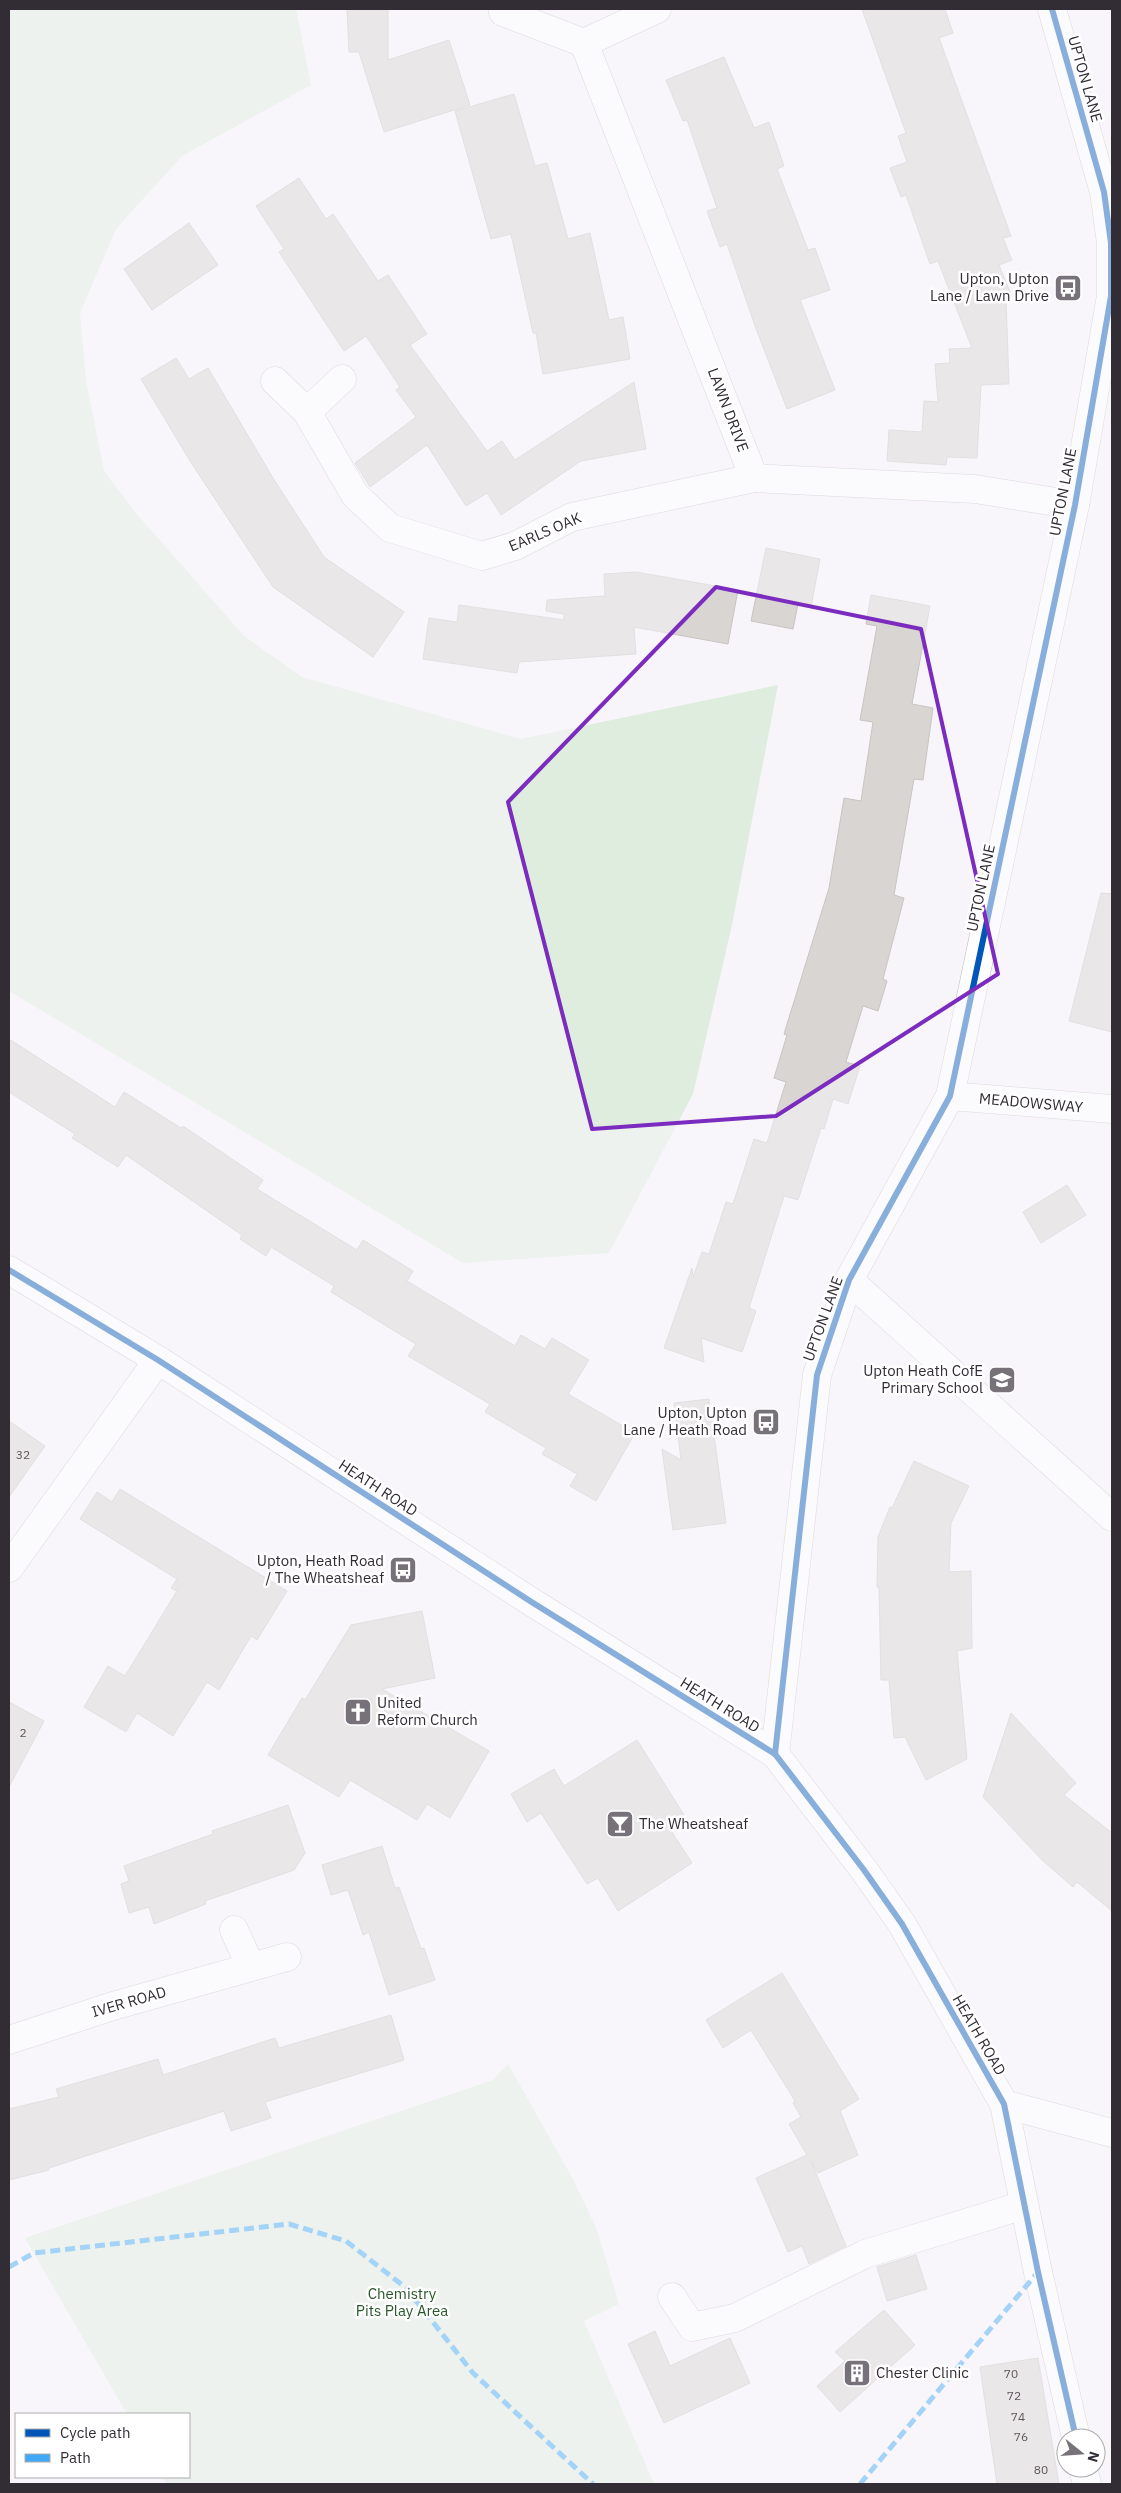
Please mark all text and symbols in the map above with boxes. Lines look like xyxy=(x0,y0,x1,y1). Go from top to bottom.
street label: UPTON LANE xyxy=(1064,33,1107,124)
place label: Upton, Upton Lane / Lawn Drive xyxy=(930,269,1049,305)
bus stop icon: Upton, Upton Lane / Lawn Drive xyxy=(1053,273,1083,303)
street label: LAWN DRIVE xyxy=(704,365,753,454)
street label: UPTON LANE xyxy=(1045,446,1080,537)
street label: EARLS OAK xyxy=(506,508,585,555)
street label: UPTON LANE xyxy=(962,842,999,933)
street label: MEADOWSWAY xyxy=(978,1088,1084,1117)
street label: UPTON LANE xyxy=(798,1274,847,1364)
place label: Upton Heath CofE Primary School xyxy=(863,1361,983,1397)
school or university icon: Upton Heath CofE Primary School xyxy=(987,1365,1017,1395)
place label: Upton, Upton Lane / Heath Road xyxy=(623,1403,747,1439)
bus stop icon: Upton, Upton Lane / Heath Road xyxy=(751,1407,781,1437)
house number: 32 xyxy=(16,1447,30,1462)
street label: HEATH ROAD xyxy=(335,1455,421,1520)
place label: Upton, Heath Road / The Wheatsheaf xyxy=(257,1551,384,1587)
bus stop icon: Upton, Heath Road / The Wheatsheaf xyxy=(388,1555,418,1585)
street label: HEATH ROAD xyxy=(677,1673,764,1737)
place label: United Reform Church xyxy=(377,1693,478,1729)
church icon: United Reform Church xyxy=(343,1697,373,1727)
house number: 2 xyxy=(19,1725,27,1740)
bar icon: The Wheatsheaf xyxy=(605,1809,635,1839)
place label: The Wheatsheaf xyxy=(639,1814,748,1833)
street label: IVER ROAD xyxy=(89,1982,168,2021)
street label: HEATH ROAD xyxy=(949,1991,1010,2079)
park label: Chemistry Pits Play Area xyxy=(356,2284,448,2320)
building icon: Chester Clinic xyxy=(842,2358,872,2388)
place label: Chester Clinic xyxy=(876,2363,969,2382)
house number: 70 xyxy=(1004,2366,1018,2381)
house number: 72 xyxy=(1007,2388,1021,2403)
house number: 74 xyxy=(1011,2409,1025,2424)
legend xyxy=(15,2413,190,2478)
text: Cycle path xyxy=(60,2423,131,2442)
north arrow xyxy=(1056,2428,1106,2478)
house number: 76 xyxy=(1014,2429,1028,2444)
text: Path xyxy=(60,2448,91,2467)
text: N xyxy=(1083,2449,1104,2464)
house number: 80 xyxy=(1034,2462,1048,2477)

